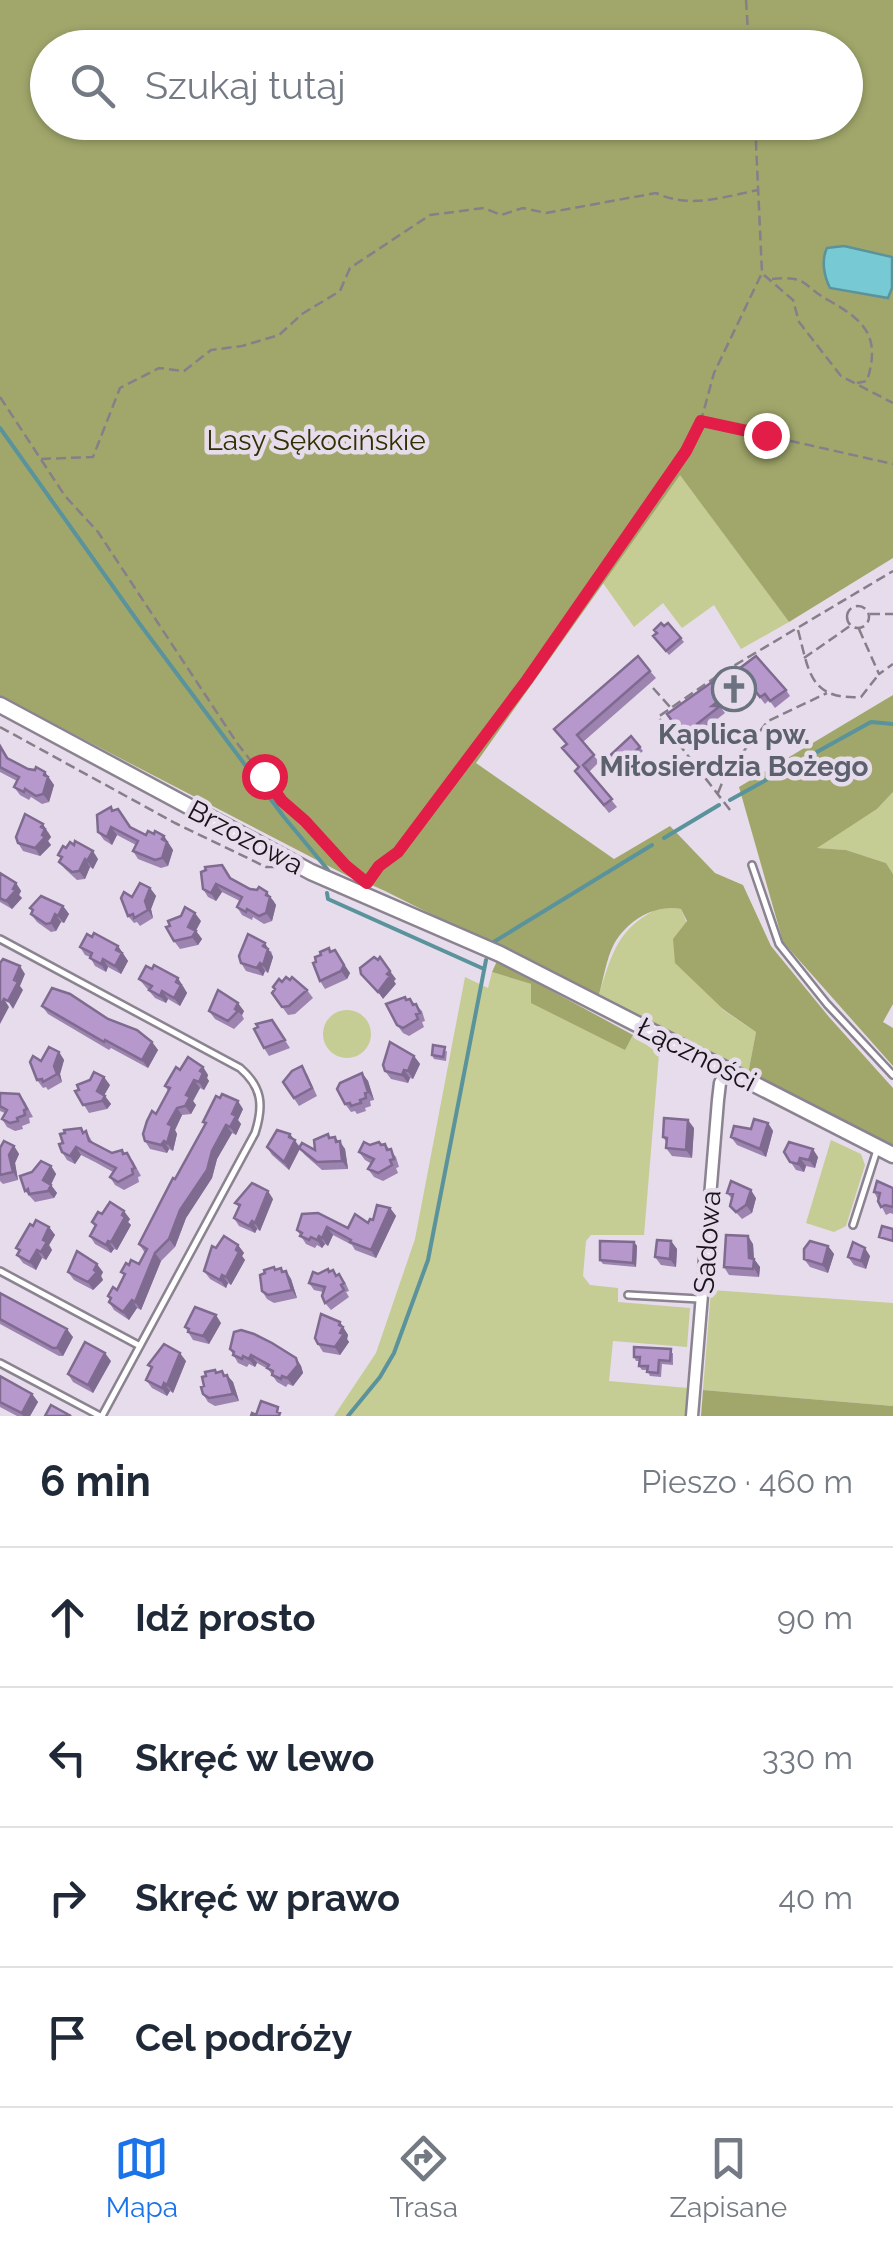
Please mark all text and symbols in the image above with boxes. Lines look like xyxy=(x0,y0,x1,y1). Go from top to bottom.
search box xyxy=(30,30,863,140)
icon: search xyxy=(65,58,120,113)
text: Szukaj tutaj xyxy=(145,63,346,108)
route end xyxy=(744,413,790,459)
park label: Lasy Sękocińskie xyxy=(206,424,426,457)
church icon: Kaplica pw. Miłosierdzia Bożego xyxy=(711,666,757,712)
place label: Kaplica pw. Miłosierdzia Bożego xyxy=(599,718,869,783)
route start xyxy=(242,754,288,800)
street label: Brzozowa xyxy=(183,793,309,881)
street label: Łączności xyxy=(632,1010,762,1098)
street label: Sadowa xyxy=(687,1189,728,1295)
text: 6 min xyxy=(40,1457,151,1506)
text: Pieszo · 460 m xyxy=(641,1463,853,1500)
icon: ahead xyxy=(40,1590,95,1645)
text: Idź prosto xyxy=(135,1595,316,1640)
text: 90 m xyxy=(777,1599,853,1636)
icon: left xyxy=(40,1730,95,1785)
text: Skręć w lewo xyxy=(135,1735,375,1780)
text: 330 m xyxy=(762,1739,853,1776)
icon: right xyxy=(40,1870,95,1925)
text: Skręć w prawo xyxy=(135,1875,400,1920)
text: 40 m xyxy=(778,1879,853,1916)
icon: arrive xyxy=(40,2010,95,2065)
text: Cel podróży xyxy=(135,2015,352,2060)
tab: Mapa xyxy=(106,2131,178,2224)
tab: Trasa xyxy=(390,2131,458,2224)
tab: Zapisane xyxy=(669,2131,787,2224)

